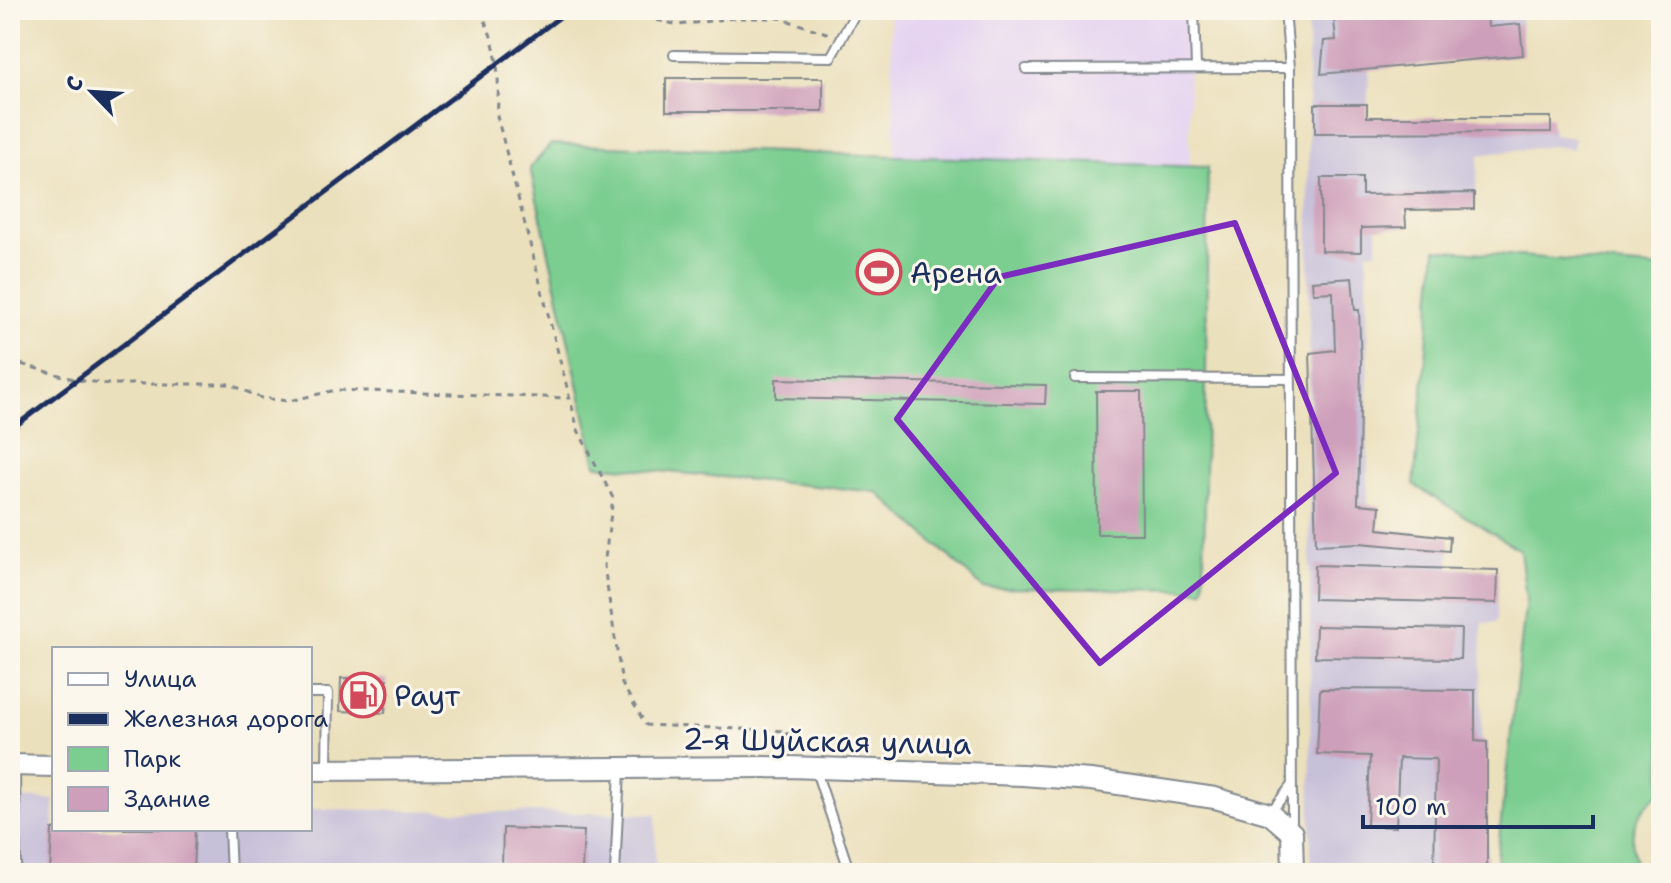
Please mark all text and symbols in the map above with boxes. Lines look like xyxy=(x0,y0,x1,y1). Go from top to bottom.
north arrow xyxy=(52,52,132,132)
text: С xyxy=(58,72,90,96)
sports icon: Арена xyxy=(855,248,903,296)
place label: Арена xyxy=(910,252,1002,293)
legend xyxy=(52,647,312,831)
text: Улица xyxy=(124,663,197,695)
fuel station icon: Раут xyxy=(339,671,387,719)
place label: Раут xyxy=(394,675,461,716)
text: Железная дорога xyxy=(124,703,328,735)
street label: 2-я Шуйская улица xyxy=(682,718,972,764)
text: Парк xyxy=(124,743,181,775)
scale bar xyxy=(1363,779,1593,829)
text: Здание xyxy=(124,783,211,815)
text: 100 m xyxy=(1375,791,1447,823)

